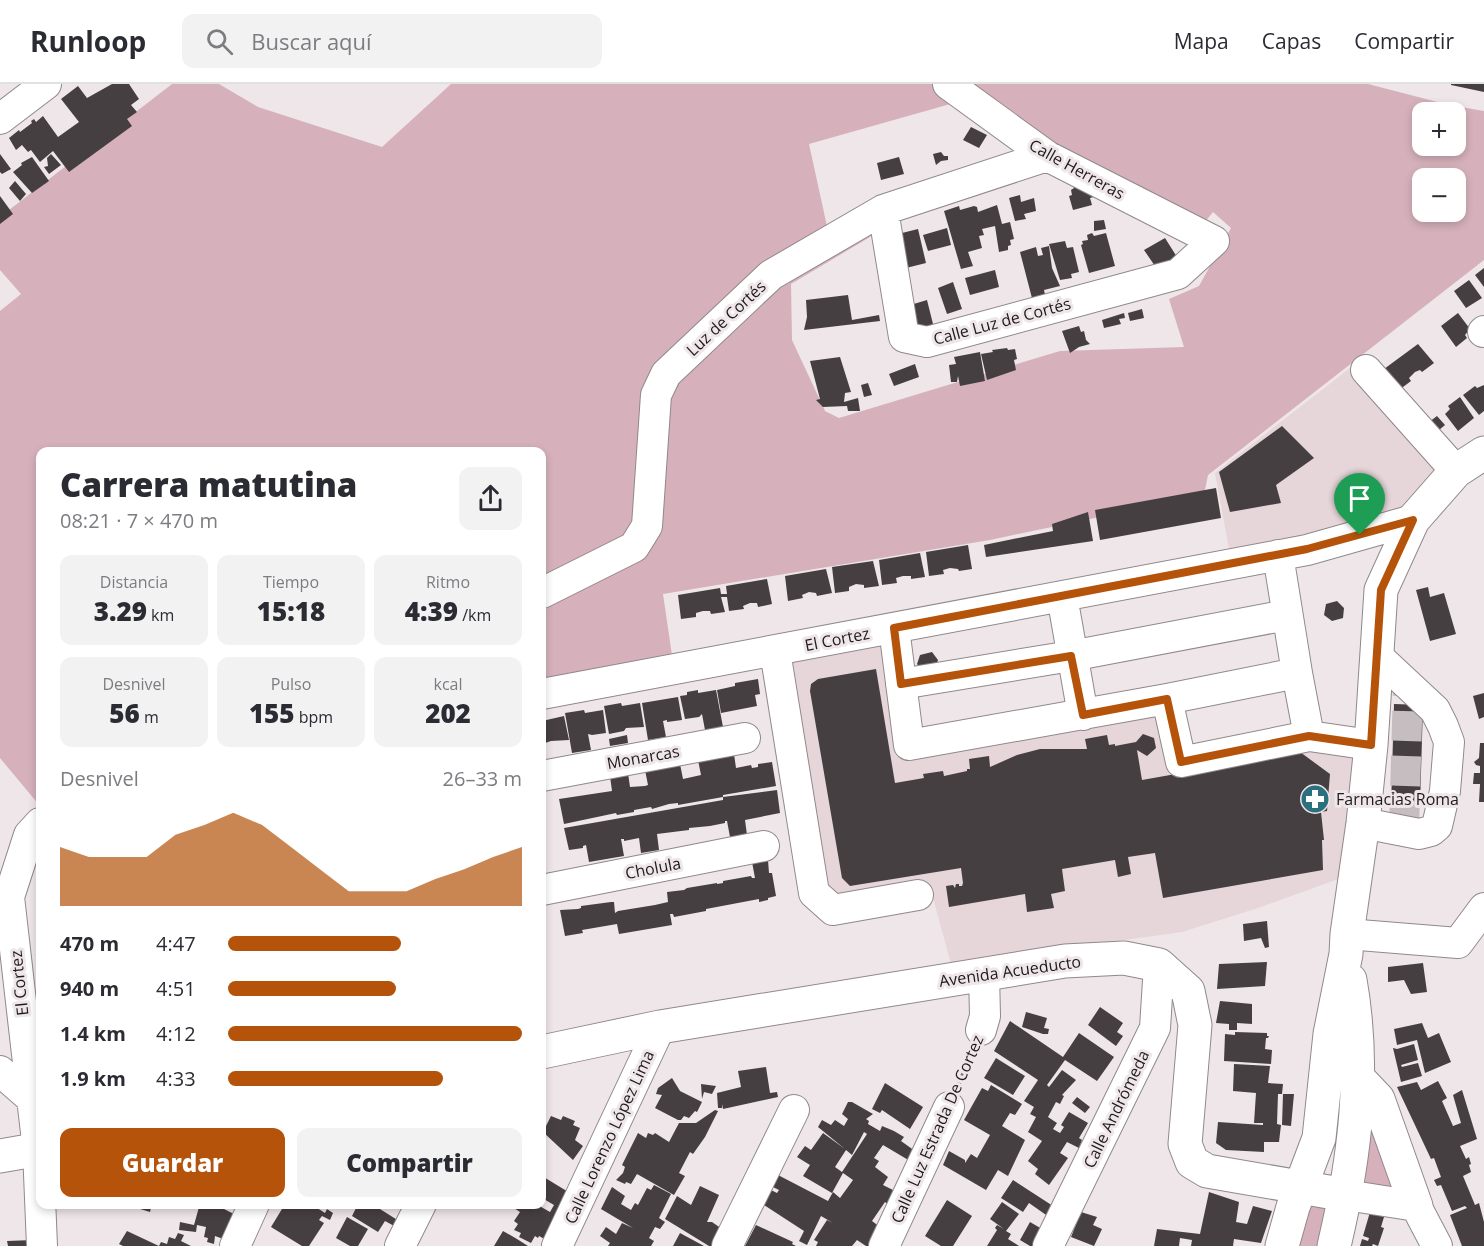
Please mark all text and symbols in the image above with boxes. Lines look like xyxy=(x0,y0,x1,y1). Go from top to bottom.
search box xyxy=(182,14,602,68)
text: Runloop xyxy=(30,22,146,60)
icon: search xyxy=(203,25,236,58)
text: Buscar aquí xyxy=(251,26,372,56)
text: Mapa xyxy=(1174,27,1229,55)
text: Capas xyxy=(1262,27,1321,55)
text: Compartir xyxy=(1354,27,1454,55)
map controls xyxy=(1412,102,1466,222)
button: + xyxy=(1412,102,1466,156)
street label: Calle Herreras xyxy=(1025,134,1129,204)
button: − xyxy=(1412,168,1466,222)
street label: Luz de Cortés xyxy=(681,275,771,361)
street label: Calle Luz de Cortés xyxy=(931,292,1073,350)
text: Carrera matutina xyxy=(60,462,357,507)
button: share xyxy=(459,467,522,530)
pin xyxy=(1334,473,1385,535)
icon: arrive xyxy=(1343,482,1376,515)
text: 08:21 · 7 × 470 m xyxy=(60,507,218,534)
text: Distancia xyxy=(100,571,168,593)
text: Tiempo xyxy=(263,571,319,593)
text: Ritmo xyxy=(426,571,470,593)
text: 3.29 xyxy=(94,593,147,629)
text: 15:18 xyxy=(257,593,325,629)
text: 4:39 xyxy=(405,593,458,629)
text: km xyxy=(147,604,174,626)
text: /km xyxy=(458,604,491,626)
street label: El Cortez xyxy=(803,622,871,656)
text: Desnivel xyxy=(102,673,166,695)
text: Pulso xyxy=(271,673,311,695)
text: kcal xyxy=(434,673,463,695)
text: 56 xyxy=(109,695,140,731)
text: 155 xyxy=(249,695,295,731)
text: 202 xyxy=(425,695,471,731)
text: m xyxy=(140,706,159,728)
text: bpm xyxy=(295,706,333,728)
street label: Monarcas xyxy=(605,740,681,774)
text: Desnivel xyxy=(60,765,139,792)
text: 26–33 m xyxy=(443,765,522,792)
pharmacy icon: Farmacias Roma xyxy=(1299,783,1331,815)
place label: Farmacias Roma xyxy=(1336,788,1459,810)
street label: Cholula xyxy=(623,852,683,884)
text: 470 m xyxy=(60,930,119,957)
text: 4:47 xyxy=(156,930,196,957)
street label: El Cortez xyxy=(5,949,33,1017)
street label: Avenida Acueducto xyxy=(938,950,1082,992)
text: 940 m xyxy=(60,975,119,1002)
text: 4:51 xyxy=(156,975,196,1002)
text: 1.4 km xyxy=(60,1020,126,1047)
text: 4:12 xyxy=(156,1020,196,1047)
street label: Calle Luz Estrada De Cortez xyxy=(886,1031,988,1227)
street label: Calle Andrómeda xyxy=(1078,1046,1154,1172)
street label: Calle Lorenzo López Lima xyxy=(559,1047,659,1227)
text: 1.9 km xyxy=(60,1065,126,1092)
text: 4:33 xyxy=(156,1065,196,1092)
button: Guardar xyxy=(60,1128,285,1197)
button: Compartir xyxy=(297,1128,522,1197)

